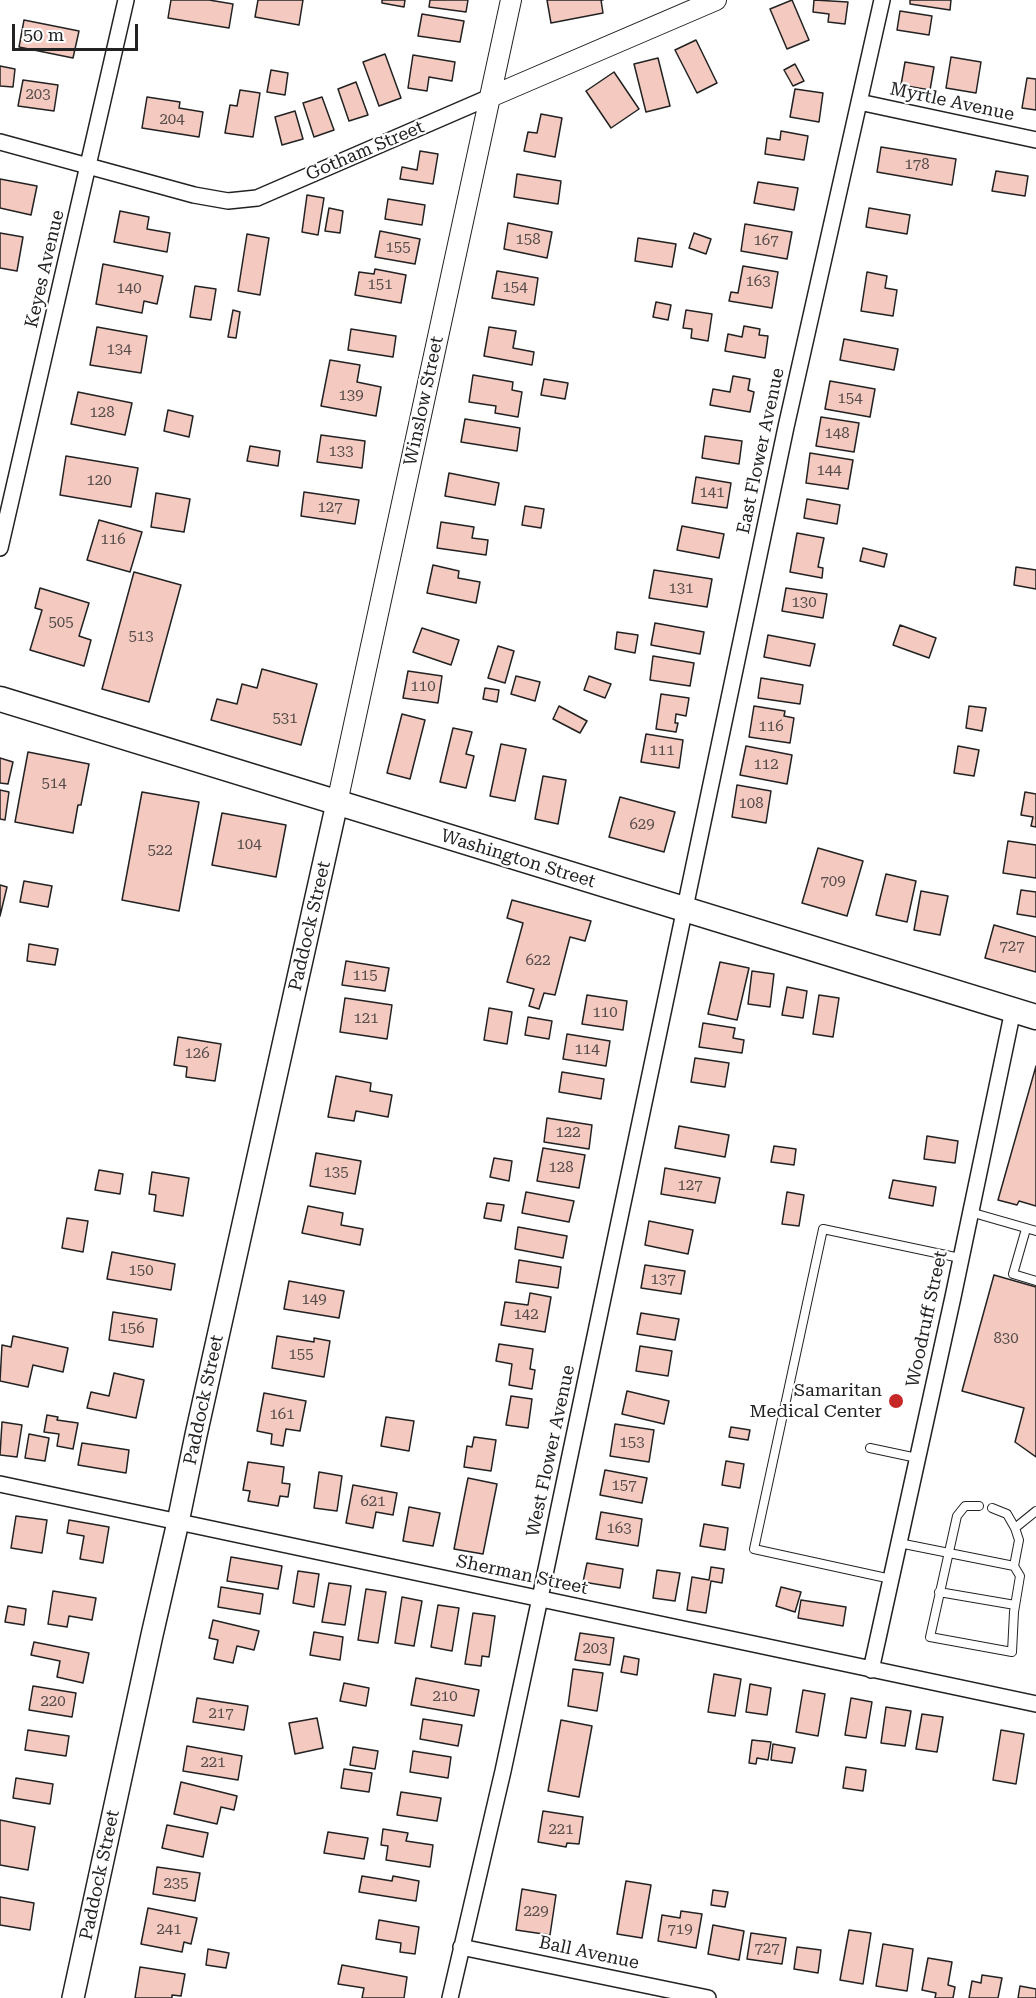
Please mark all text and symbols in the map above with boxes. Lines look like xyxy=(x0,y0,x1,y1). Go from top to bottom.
scale bar xyxy=(15,12,141,50)
text: 50 m xyxy=(23,24,64,45)
street label: Myrtle Avenue xyxy=(888,78,1016,126)
house number: 203 xyxy=(25,86,51,104)
house number: 204 xyxy=(159,111,185,129)
street label: Gotham Street xyxy=(303,116,427,186)
house number: 178 xyxy=(904,156,930,174)
street label: Keyes Avenue xyxy=(21,208,69,330)
house number: 158 xyxy=(515,231,541,249)
house number: 167 xyxy=(753,232,779,250)
house number: 155 xyxy=(385,239,411,257)
house number: 163 xyxy=(745,273,771,291)
house number: 151 xyxy=(367,276,393,294)
house number: 154 xyxy=(502,279,528,297)
house number: 140 xyxy=(116,280,142,298)
street label: Winslow Street xyxy=(400,334,448,468)
house number: 134 xyxy=(106,341,132,359)
street label: East Flower Avenue xyxy=(733,366,789,536)
house number: 139 xyxy=(338,387,364,405)
house number: 154 xyxy=(837,390,863,408)
house number: 128 xyxy=(89,404,115,422)
house number: 148 xyxy=(824,425,850,443)
house number: 133 xyxy=(328,443,354,461)
house number: 144 xyxy=(816,462,842,480)
house number: 120 xyxy=(86,472,112,490)
house number: 141 xyxy=(699,484,725,502)
house number: 127 xyxy=(317,499,343,517)
house number: 116 xyxy=(100,531,126,549)
house number: 131 xyxy=(668,580,694,598)
house number: 130 xyxy=(791,594,817,612)
house number: 505 xyxy=(48,614,74,632)
house number: 513 xyxy=(128,628,154,646)
house number: 110 xyxy=(410,678,436,696)
house number: 531 xyxy=(272,710,298,728)
house number: 116 xyxy=(758,718,784,736)
house number: 111 xyxy=(649,742,675,760)
house number: 112 xyxy=(753,756,779,774)
house number: 514 xyxy=(41,775,67,793)
house number: 108 xyxy=(738,795,764,813)
house number: 629 xyxy=(629,816,655,834)
street label: Washington Street xyxy=(438,825,598,893)
house number: 104 xyxy=(236,836,262,854)
house number: 522 xyxy=(147,842,173,860)
street label: Paddock Street xyxy=(285,859,335,993)
house number: 709 xyxy=(820,873,846,891)
house number: 727 xyxy=(999,938,1025,956)
house number: 622 xyxy=(525,952,551,970)
house number: 115 xyxy=(352,967,378,985)
house number: 110 xyxy=(592,1004,618,1022)
house number: 121 xyxy=(353,1010,379,1028)
house number: 114 xyxy=(574,1041,600,1059)
house number: 126 xyxy=(184,1045,210,1063)
house number: 122 xyxy=(555,1124,581,1142)
house number: 128 xyxy=(548,1159,574,1177)
house number: 135 xyxy=(323,1164,349,1182)
house number: 127 xyxy=(677,1177,703,1195)
street label: Woodruff Street xyxy=(902,1249,952,1389)
house number: 150 xyxy=(128,1262,154,1280)
house number: 137 xyxy=(650,1271,676,1289)
house number: 149 xyxy=(301,1291,327,1309)
house number: 142 xyxy=(513,1306,539,1324)
house number: 156 xyxy=(119,1320,145,1338)
house number: 830 xyxy=(993,1330,1019,1348)
street label: Paddock Street xyxy=(180,1333,228,1467)
house number: 155 xyxy=(288,1346,314,1364)
street label: West Flower Avenue xyxy=(522,1363,580,1539)
place label: Samaritan Medical Center xyxy=(750,1380,882,1422)
marker: Samaritan Medical Center xyxy=(887,1392,905,1410)
house number: 161 xyxy=(269,1406,295,1424)
house number: 153 xyxy=(619,1434,645,1452)
house number: 157 xyxy=(611,1477,637,1495)
house number: 621 xyxy=(360,1493,386,1511)
house number: 163 xyxy=(606,1520,632,1538)
street label: Sherman Street xyxy=(454,1550,590,1600)
house number: 203 xyxy=(582,1640,608,1658)
house number: 210 xyxy=(432,1688,458,1706)
house number: 220 xyxy=(40,1693,66,1711)
house number: 217 xyxy=(208,1705,234,1723)
house number: 221 xyxy=(200,1754,226,1772)
street label: Paddock Street xyxy=(76,1808,124,1942)
house number: 221 xyxy=(548,1821,574,1839)
house number: 235 xyxy=(163,1875,189,1893)
house number: 229 xyxy=(523,1903,549,1921)
house number: 241 xyxy=(156,1921,182,1939)
house number: 719 xyxy=(667,1921,693,1939)
street label: Ball Avenue xyxy=(537,1932,641,1974)
house number: 727 xyxy=(754,1940,780,1958)

